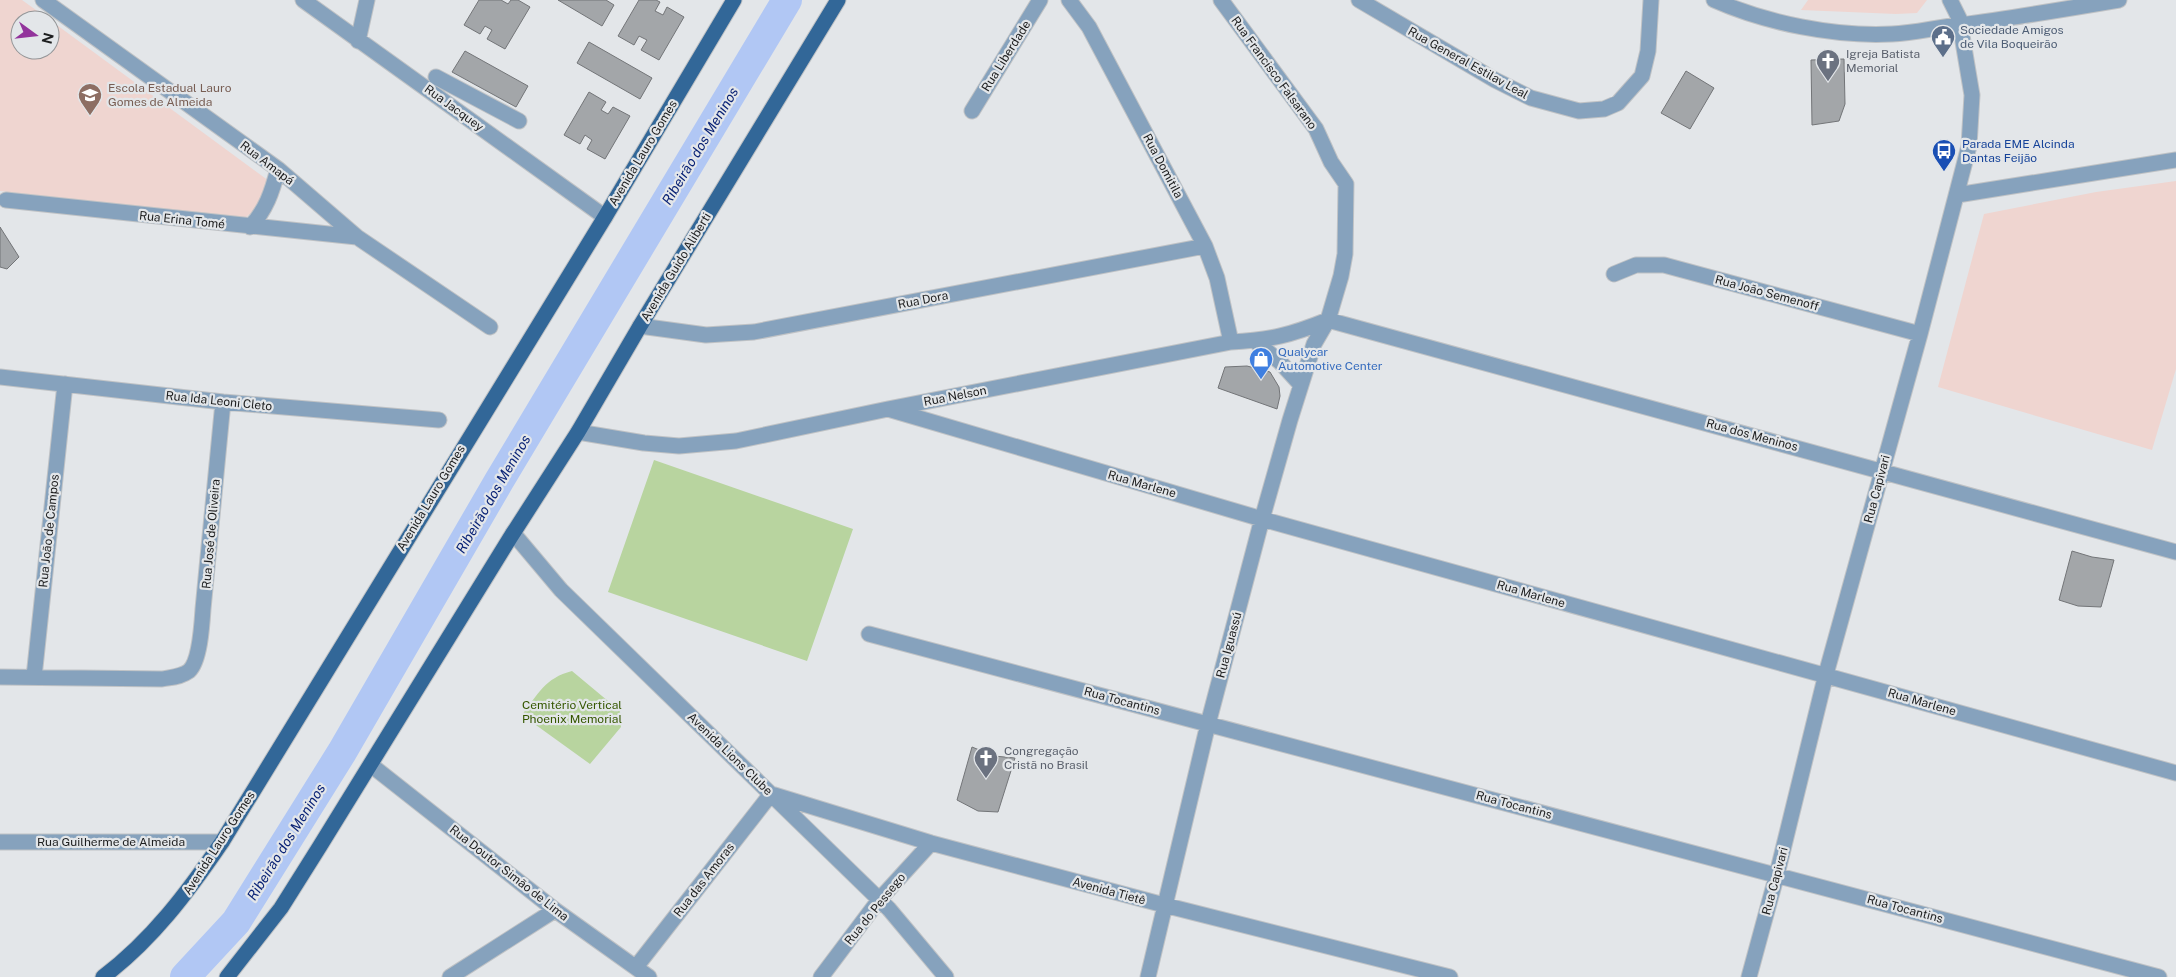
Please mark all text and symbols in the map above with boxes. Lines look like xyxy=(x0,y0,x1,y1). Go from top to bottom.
north arrow xyxy=(10,10,60,60)
street label: Rua Francisco Falsarano xyxy=(1228,14,1320,132)
street label: Rua Liberdade xyxy=(979,18,1033,94)
place label: Sociedade Amigos de Vila Boqueirão xyxy=(1960,23,2064,51)
street label: Rua General Estilav Leal xyxy=(1406,24,1531,102)
public building icon: Sociedade Amigos de Vila Boqueirão xyxy=(1930,24,1956,58)
text: N xyxy=(38,31,57,46)
place label: Igreja Batista Memorial xyxy=(1846,47,1920,75)
church icon: Igreja Batista Memorial xyxy=(1815,48,1841,82)
place label: Escola Estadual Lauro Gomes de Almeida xyxy=(108,81,232,109)
school or university icon: Escola Estadual Lauro Gomes de Almeida xyxy=(77,82,103,116)
street label: Rua Jacquey xyxy=(422,82,487,134)
water label: Ribeirão dos Meninos xyxy=(659,84,741,208)
street label: Avenida Lauro Gomes xyxy=(606,98,680,208)
street label: Rua Domitila xyxy=(1140,131,1186,201)
place label: Parada EME Alcinda Dantas Feijão xyxy=(1962,137,2075,165)
street label: Rua Amapá xyxy=(237,138,297,188)
bus stop icon: Parada EME Alcinda Dantas Feijão xyxy=(1931,138,1957,172)
street label: Rua Erina Tomé xyxy=(138,209,226,231)
street label: Avenida Guido Aliberti xyxy=(638,210,714,324)
street label: Rua João Semenoff xyxy=(1714,272,1821,314)
street label: Rua Dora xyxy=(897,288,949,312)
place label: Qualycar Automotive Center xyxy=(1278,345,1383,373)
shop icon: Qualycar Automotive Center xyxy=(1248,346,1274,380)
street label: Rua Nelson xyxy=(922,383,988,409)
street label: Rua Ida Leoni Cleto xyxy=(165,388,273,414)
street label: Rua dos Meninos xyxy=(1705,416,1799,454)
water label: Ribeirão dos Meninos xyxy=(453,432,534,556)
street label: Avenida Lauro Gomes xyxy=(394,443,468,553)
street label: Rua Capivari xyxy=(1861,454,1893,524)
street label: Rua Marlene xyxy=(1106,468,1178,500)
street label: Rua João de Campos xyxy=(36,474,62,588)
street label: Rua José de Oliveira xyxy=(199,478,223,590)
street label: Rua Marlene xyxy=(1495,578,1567,610)
street label: Rua Iguassú xyxy=(1213,610,1245,680)
street label: Rua Tocantins xyxy=(1083,684,1161,718)
street label: Rua Marlene xyxy=(1886,686,1958,718)
park label: Cemitério Vertical Phoenix Memorial xyxy=(522,698,622,726)
street label: Avenida Lions Clube xyxy=(685,710,775,798)
place label: Congregação Cristã no Brasil xyxy=(1004,744,1089,772)
church icon: Congregação Cristã no Brasil xyxy=(973,745,999,779)
water label: Ribeirão dos Meninos xyxy=(244,781,328,903)
street label: Rua Tocantins xyxy=(1475,788,1553,822)
street label: Avenida Lauro Gomes xyxy=(180,789,258,897)
street label: Rua Doutor Simão de Lima xyxy=(447,822,571,924)
street label: Rua Guilherme de Almeida xyxy=(37,835,185,849)
street label: Rua das Amoras xyxy=(671,840,737,920)
street label: Rua Capivari xyxy=(1759,846,1791,916)
street label: Rua do Pessego xyxy=(842,870,908,948)
street label: Avenida Tietê xyxy=(1071,875,1147,908)
street label: Rua Tocantins xyxy=(1866,892,1944,926)

